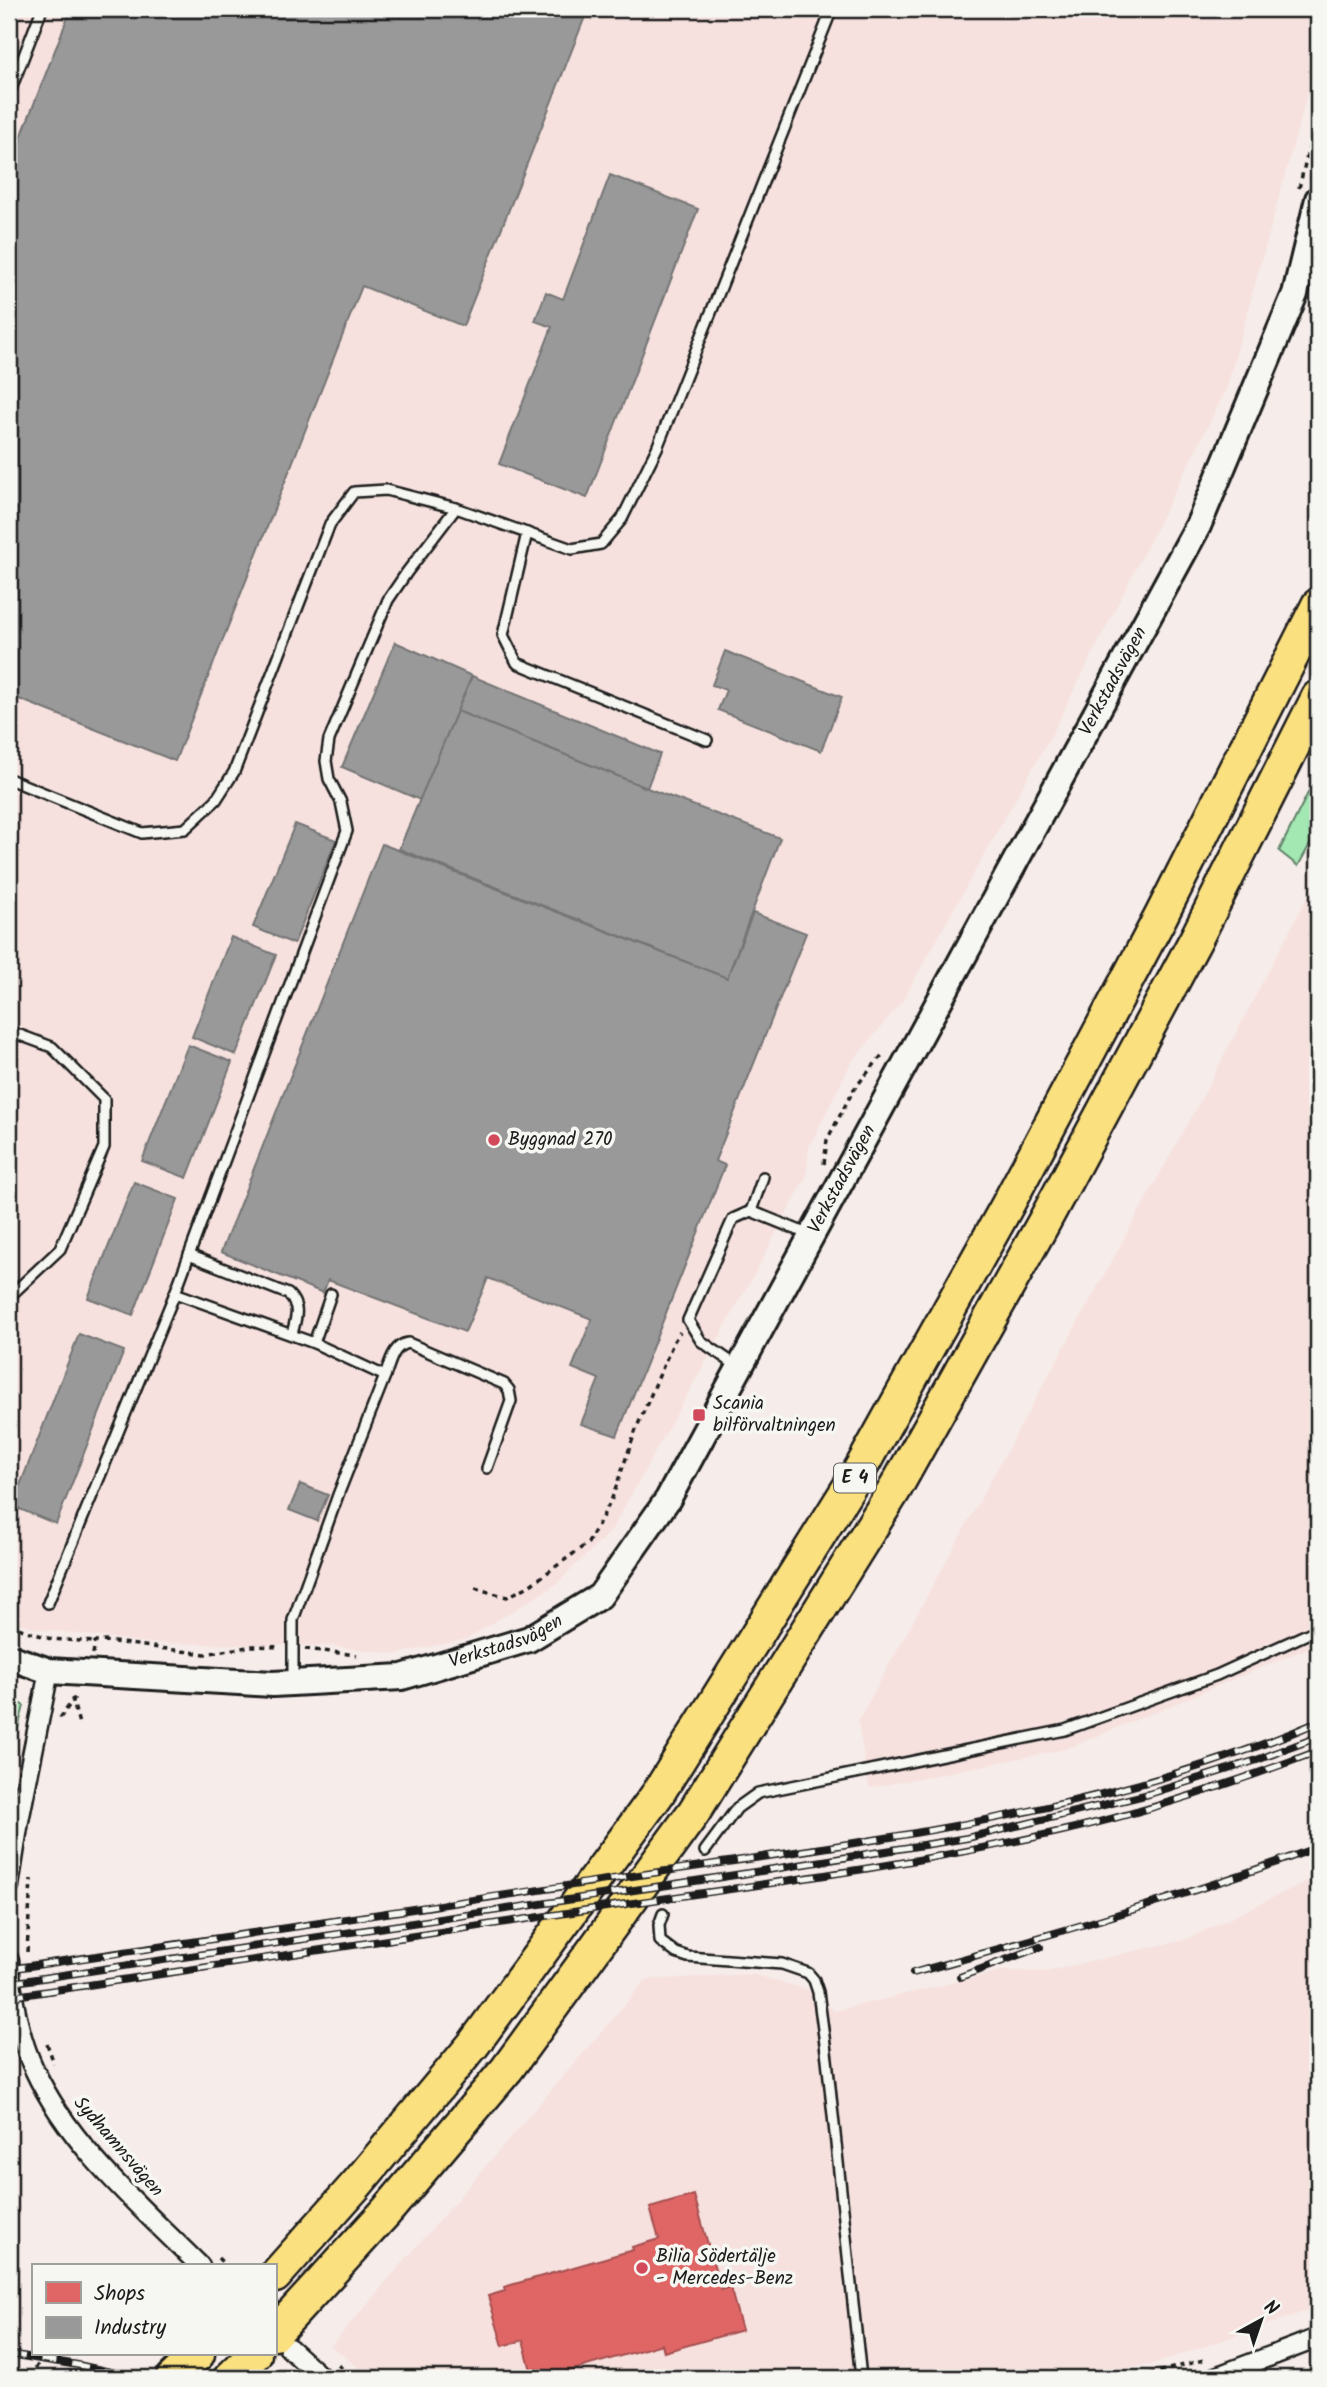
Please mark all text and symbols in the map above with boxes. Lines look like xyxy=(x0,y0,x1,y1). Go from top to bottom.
street label: Verkstadsvägen xyxy=(1071,621,1155,742)
street label: Verkstadsvägen xyxy=(800,1119,884,1239)
place label: Byggnad 270 xyxy=(508,1125,613,1155)
marker: Byggnad 270 xyxy=(486,1132,502,1148)
place label: Scania bilförvaltningen xyxy=(713,1389,836,1441)
marker: Scania bilförvaltningen xyxy=(691,1407,707,1423)
road number: E 4 xyxy=(834,1464,876,1492)
street label: Verkstadsvägen xyxy=(445,1607,569,1677)
street label: Sydhamnsvägen xyxy=(65,2090,171,2204)
place label: Bilia Södertälje - Mercedes-Benz xyxy=(656,2242,793,2294)
marker: Bilia Södertälje - Mercedes-Benz xyxy=(634,2260,650,2276)
legend xyxy=(32,2264,276,2356)
text: Shops xyxy=(94,2278,145,2311)
north arrow xyxy=(1226,2286,1296,2356)
text: N xyxy=(1256,2293,1285,2324)
text: Industry xyxy=(94,2312,166,2345)

